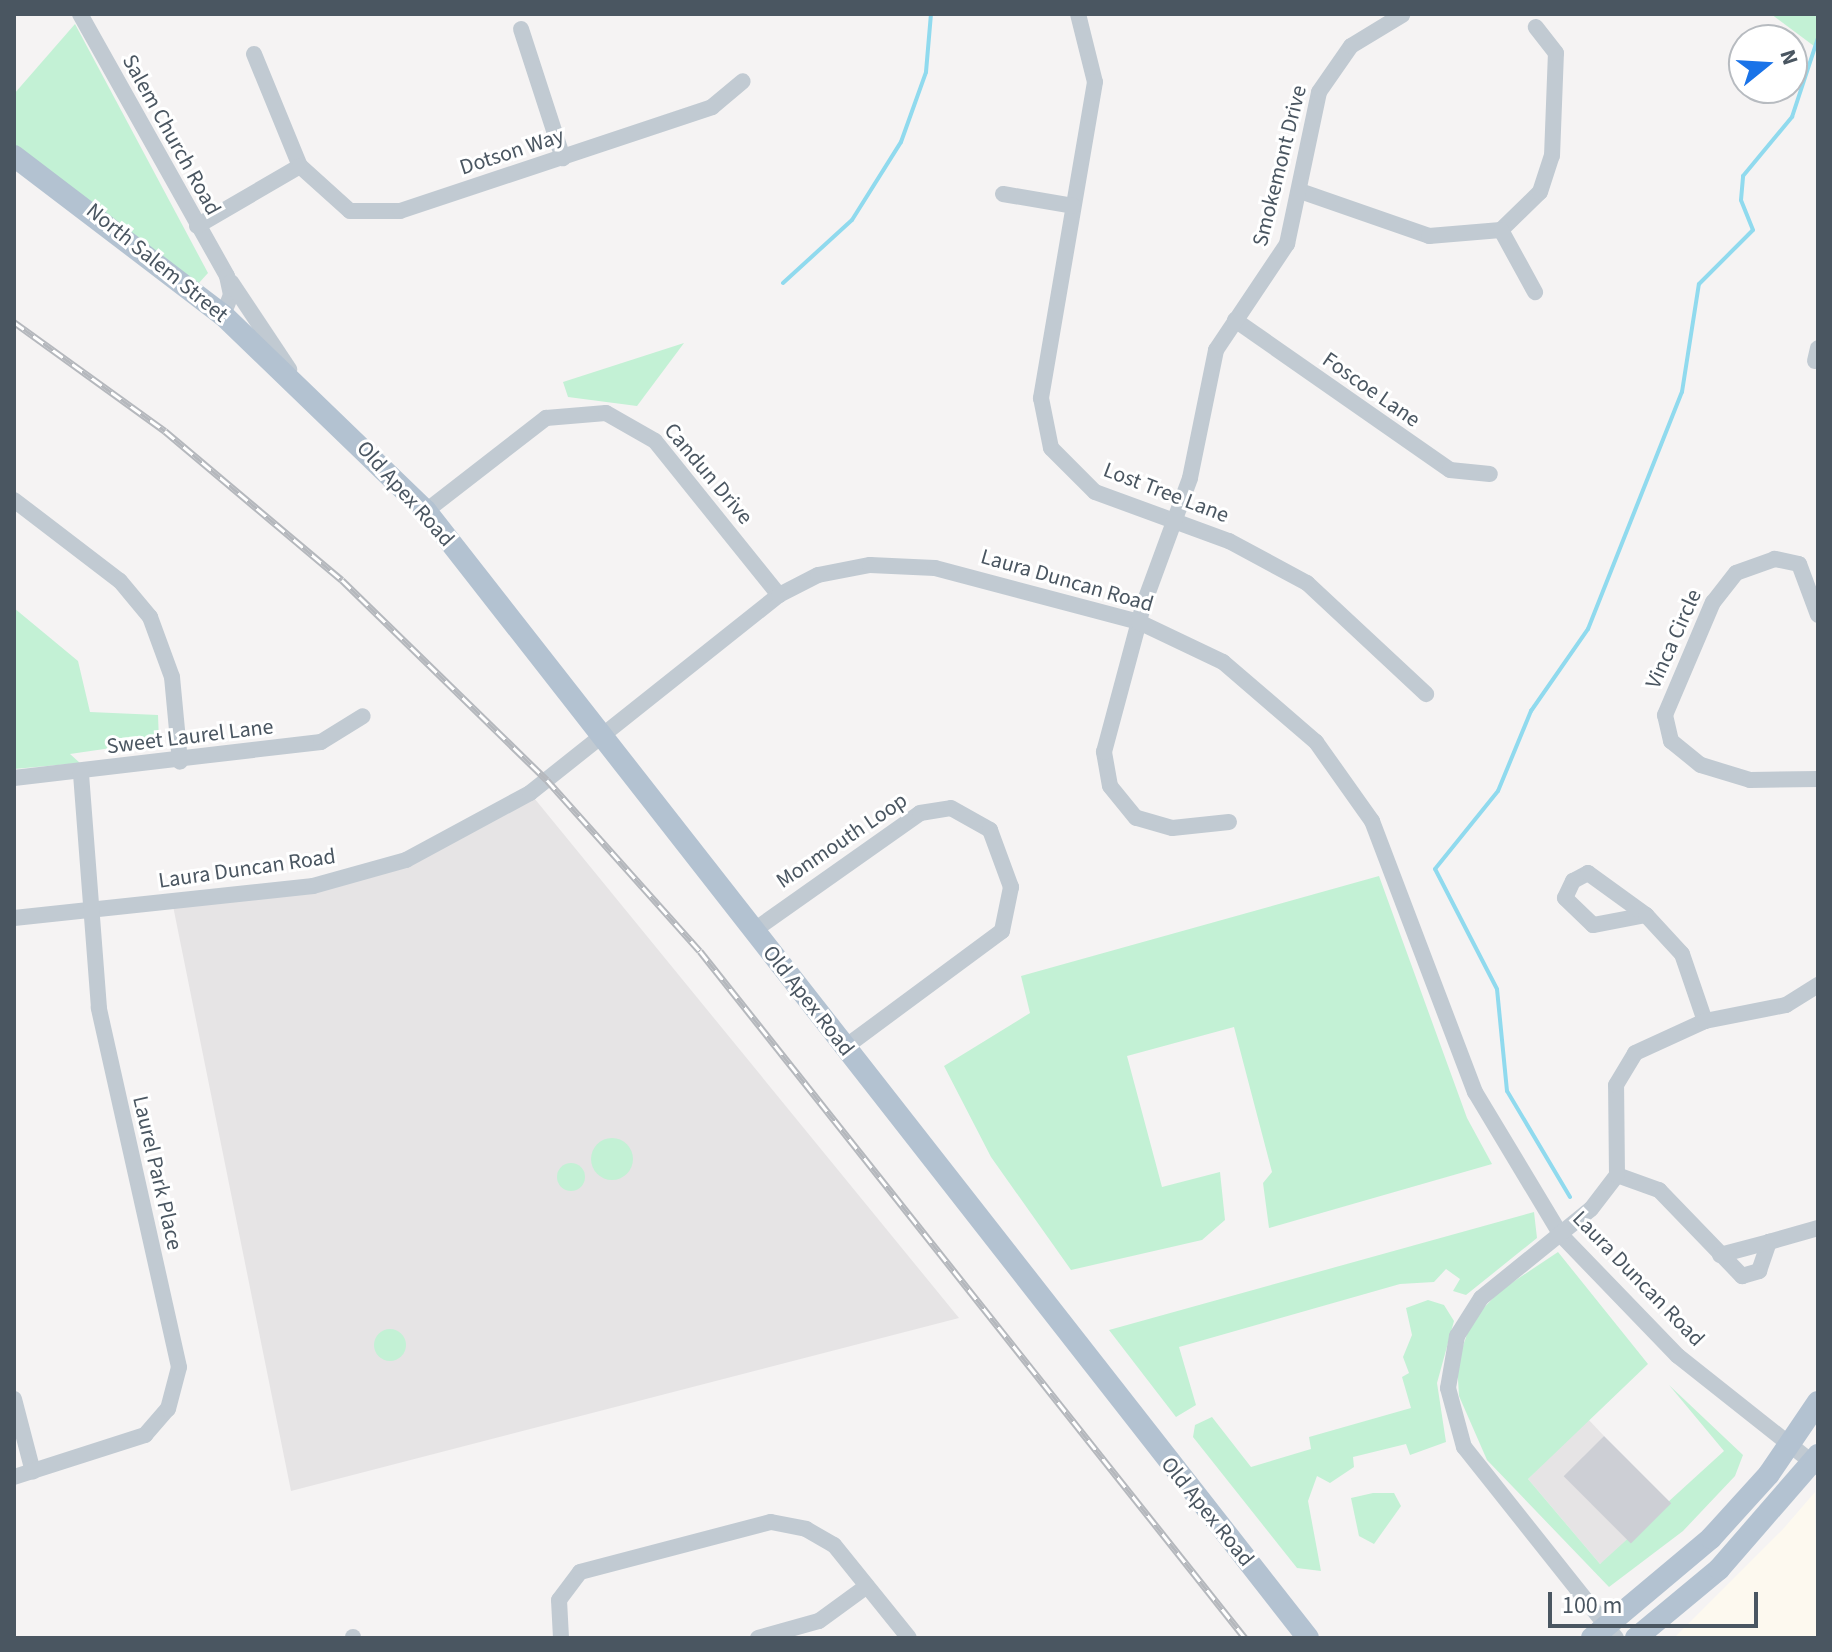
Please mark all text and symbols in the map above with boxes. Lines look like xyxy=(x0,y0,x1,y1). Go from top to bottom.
north arrow xyxy=(1728,24,1808,104)
text: N xyxy=(1771,45,1806,69)
street label: Salem Church Road xyxy=(116,50,226,220)
street label: Smokemont Drive xyxy=(1247,83,1313,249)
street label: Dotson Way xyxy=(456,123,568,181)
street label: North Salem Street xyxy=(81,198,233,328)
street label: Foscoe Lane xyxy=(1317,347,1425,433)
street label: Candun Drive xyxy=(658,418,758,530)
street label: Old Apex Road xyxy=(351,436,459,552)
street label: Lost Tree Lane xyxy=(1100,457,1232,529)
street label: Laura Duncan Road xyxy=(978,544,1156,618)
street label: Vinca Circle xyxy=(1640,585,1708,693)
street label: Sweet Laurel Lane xyxy=(105,714,275,760)
street label: Monmouth Loop xyxy=(771,787,913,895)
street label: Laura Duncan Road xyxy=(157,844,337,894)
street label: Old Apex Road xyxy=(757,940,859,1062)
street label: Laurel Park Place xyxy=(126,1093,188,1253)
street label: Laura Duncan Road xyxy=(1567,1206,1709,1352)
street label: Old Apex Road xyxy=(1155,1452,1259,1572)
scale bar xyxy=(1552,1576,1762,1626)
text: 100 m xyxy=(1562,1588,1622,1623)

